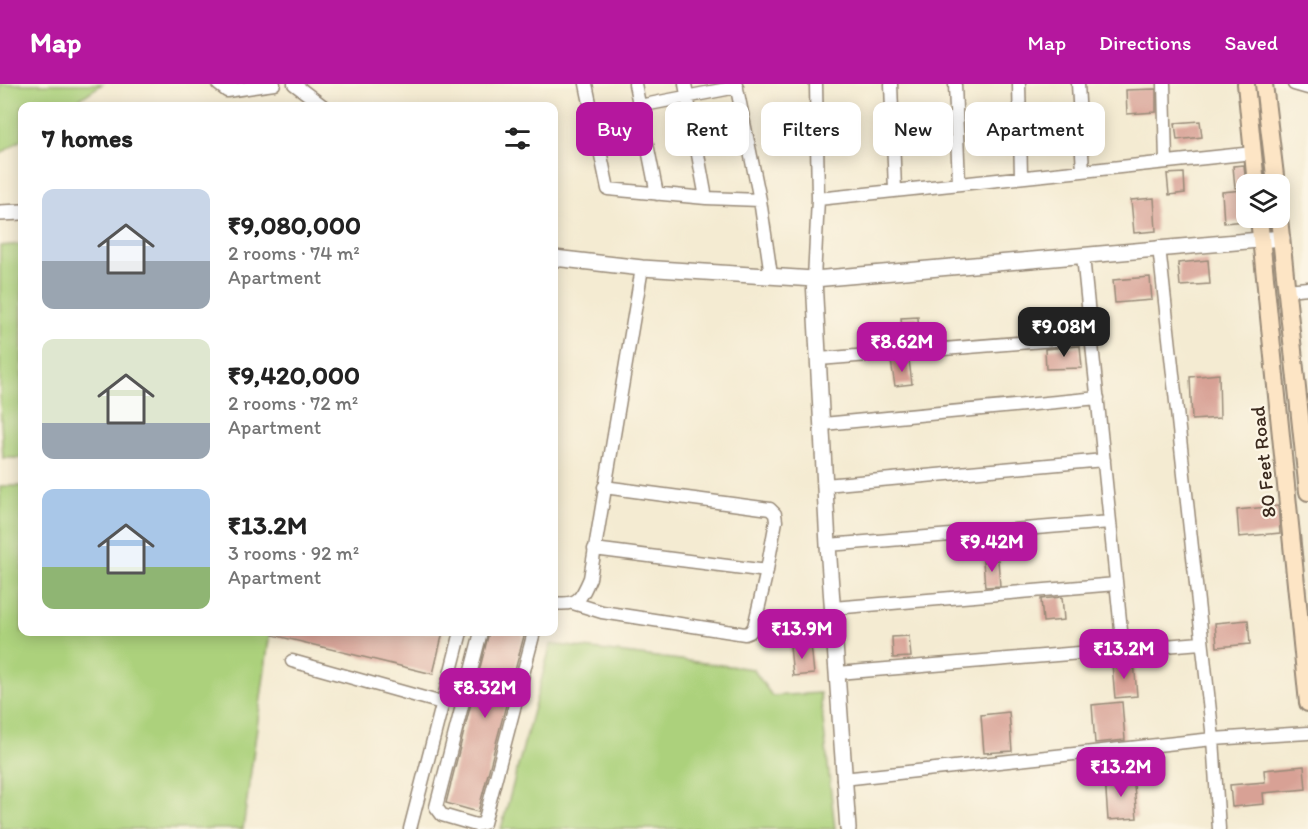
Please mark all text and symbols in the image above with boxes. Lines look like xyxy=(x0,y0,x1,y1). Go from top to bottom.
text: Map xyxy=(30,25,81,59)
text: Map xyxy=(1028,30,1066,55)
text: Directions xyxy=(1099,30,1191,55)
text: Saved xyxy=(1224,30,1278,55)
chip: Buy xyxy=(576,102,653,156)
chip: Rent xyxy=(665,102,749,156)
chip: Filters xyxy=(761,102,861,156)
chip: New xyxy=(873,102,953,156)
chip: Apartment xyxy=(965,102,1105,156)
text: 7 homes xyxy=(42,122,133,154)
icon: filters xyxy=(501,122,534,155)
map controls xyxy=(1236,174,1290,228)
button: layers xyxy=(1236,174,1290,228)
text: ₹9,080,000 xyxy=(228,209,361,241)
icon: home xyxy=(90,213,162,285)
text: 2 rooms · 74 m² xyxy=(228,241,360,265)
text: Apartment xyxy=(228,265,321,289)
pin: ₹9.08M xyxy=(1015,307,1113,358)
text: ₹9.08M xyxy=(1032,314,1096,338)
pin: ₹8.62M xyxy=(853,322,951,373)
text: ₹8.62M xyxy=(871,329,933,353)
text: ₹9,420,000 xyxy=(228,359,360,391)
icon: home xyxy=(90,363,162,435)
text: 2 rooms · 72 m² xyxy=(228,391,358,415)
street label: 80 Feet Road xyxy=(1245,405,1281,519)
text: Apartment xyxy=(228,415,321,439)
text: ₹13.2M xyxy=(228,509,307,541)
icon: home xyxy=(90,513,162,585)
pin: ₹9.42M xyxy=(943,522,1041,573)
text: ₹9.42M xyxy=(960,529,1024,553)
text: 3 rooms · 92 m² xyxy=(228,541,359,565)
text: Apartment xyxy=(228,565,321,589)
pin: ₹13.9M xyxy=(753,609,851,660)
text: ₹13.9M xyxy=(771,616,833,640)
pin: ₹13.2M xyxy=(1075,629,1173,680)
text: ₹13.2M xyxy=(1093,636,1155,660)
pin: ₹8.32M xyxy=(436,668,534,719)
text: ₹8.32M xyxy=(454,675,516,699)
pin: ₹13.2M xyxy=(1072,747,1170,798)
text: ₹13.2M xyxy=(1090,754,1152,778)

